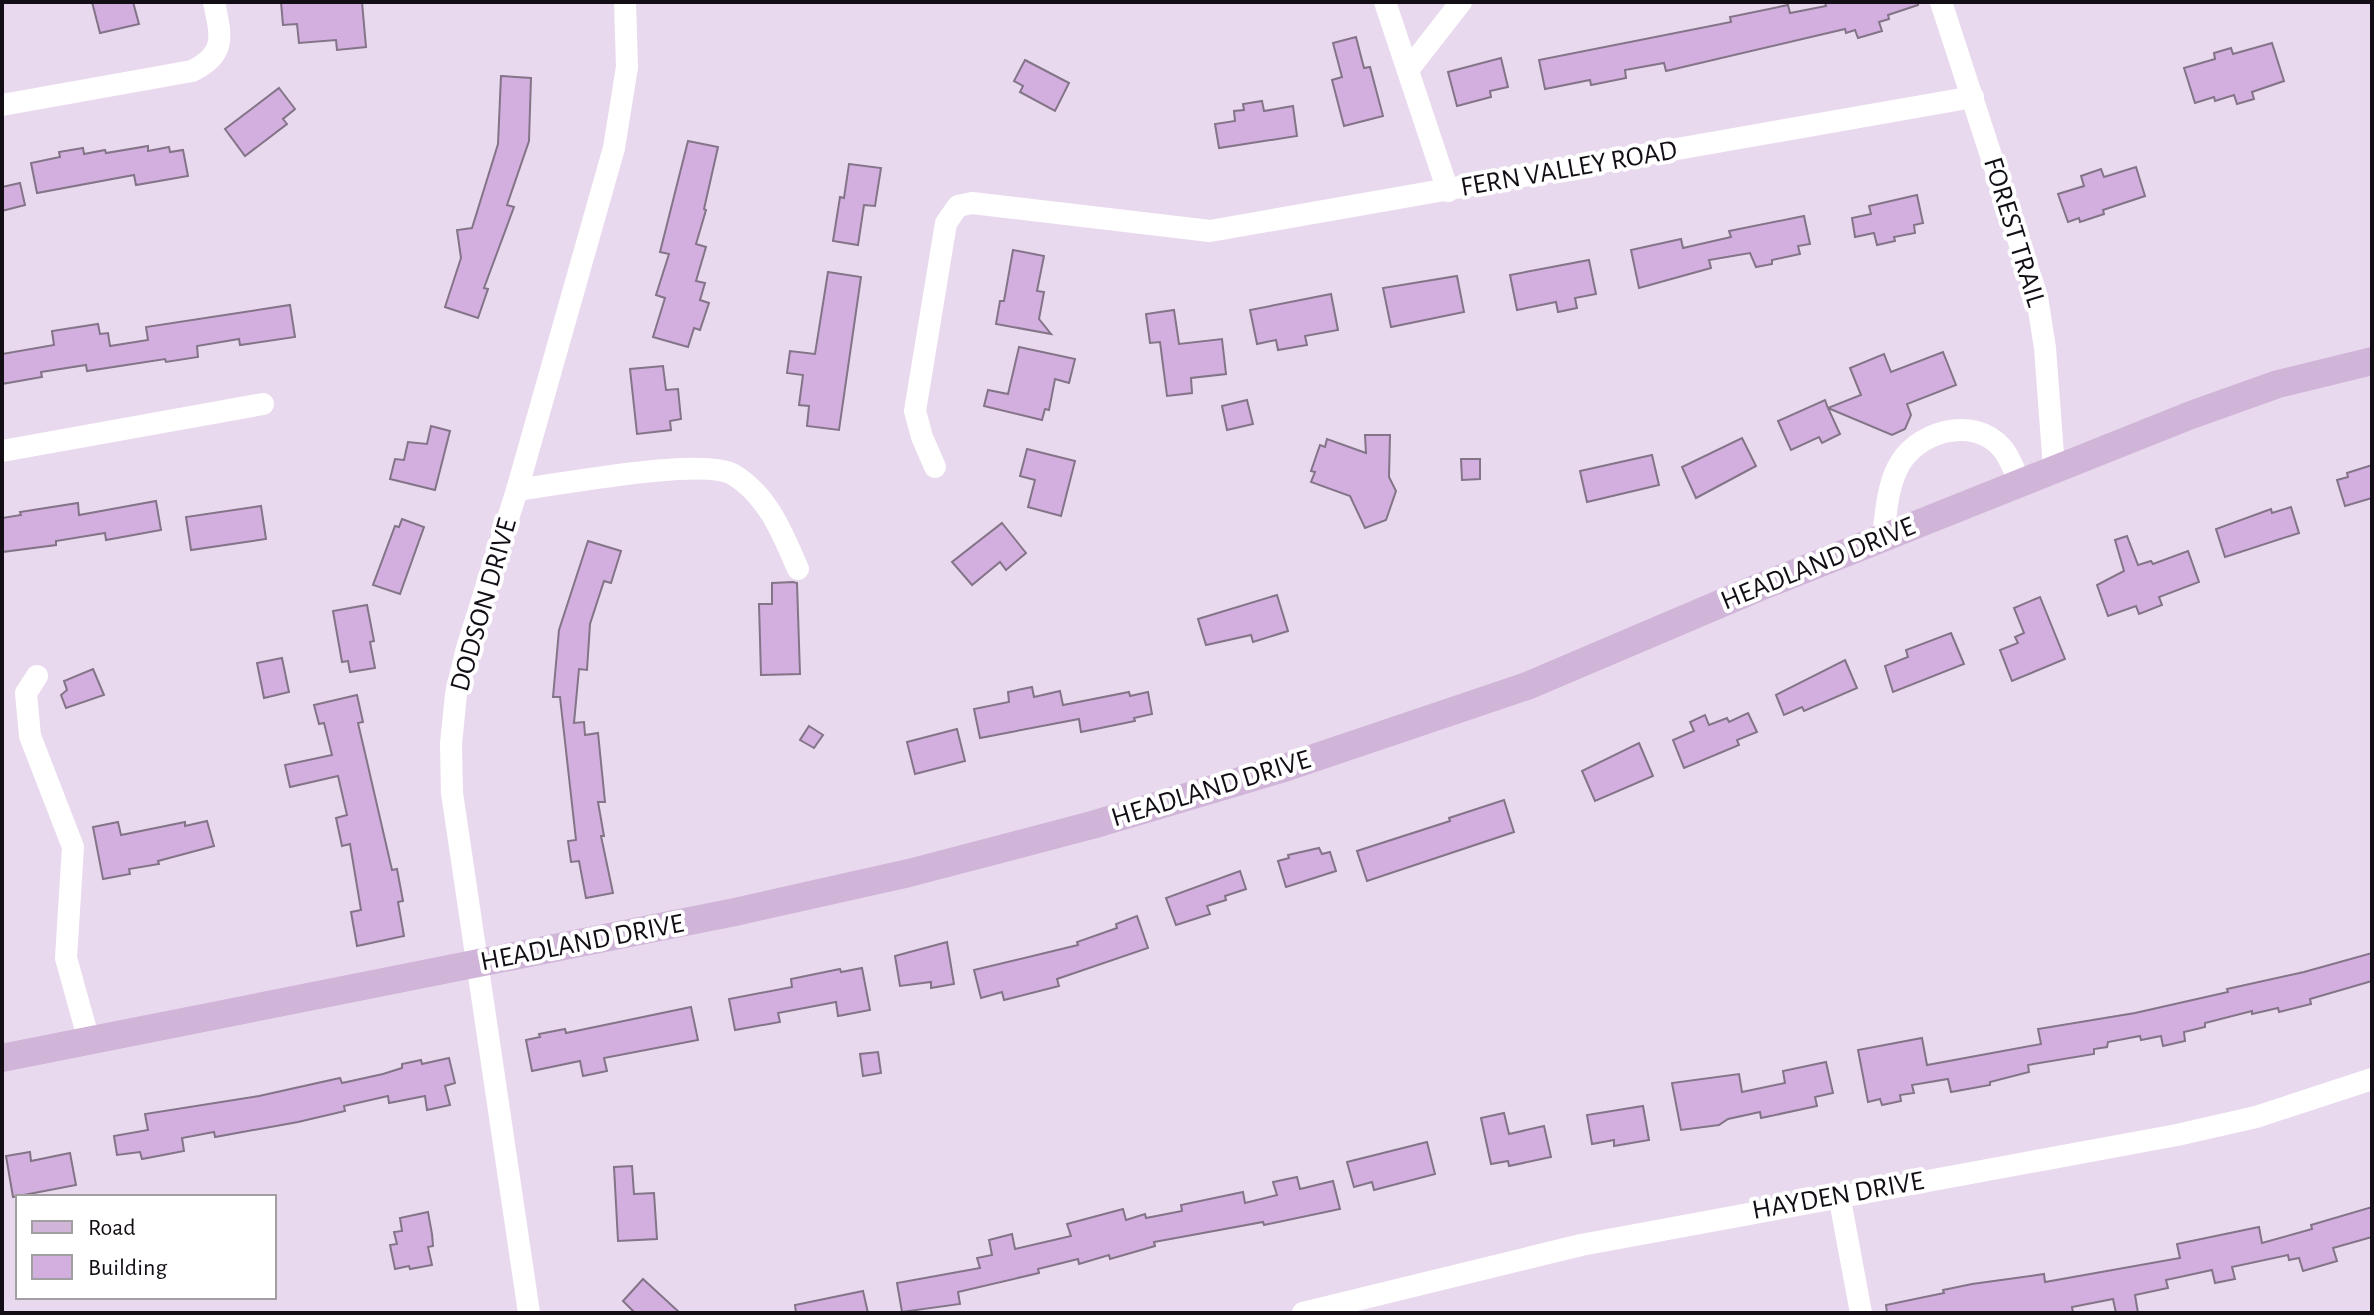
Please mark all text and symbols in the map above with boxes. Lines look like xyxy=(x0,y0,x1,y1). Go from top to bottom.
street label: FERN VALLEY ROAD xyxy=(1459,136,1679,202)
street label: FOREST TRAIL xyxy=(1978,154,2050,310)
street label: HEADLAND DRIVE xyxy=(1717,512,1919,616)
street label: DODSON DRIVE xyxy=(446,515,522,695)
street label: HEADLAND DRIVE xyxy=(1108,745,1314,833)
street label: HEADLAND DRIVE xyxy=(478,910,686,976)
street label: HAYDEN DRIVE xyxy=(1750,1167,1926,1225)
legend xyxy=(16,1195,276,1299)
text: Road xyxy=(88,1216,136,1240)
text: Building xyxy=(88,1256,167,1280)

